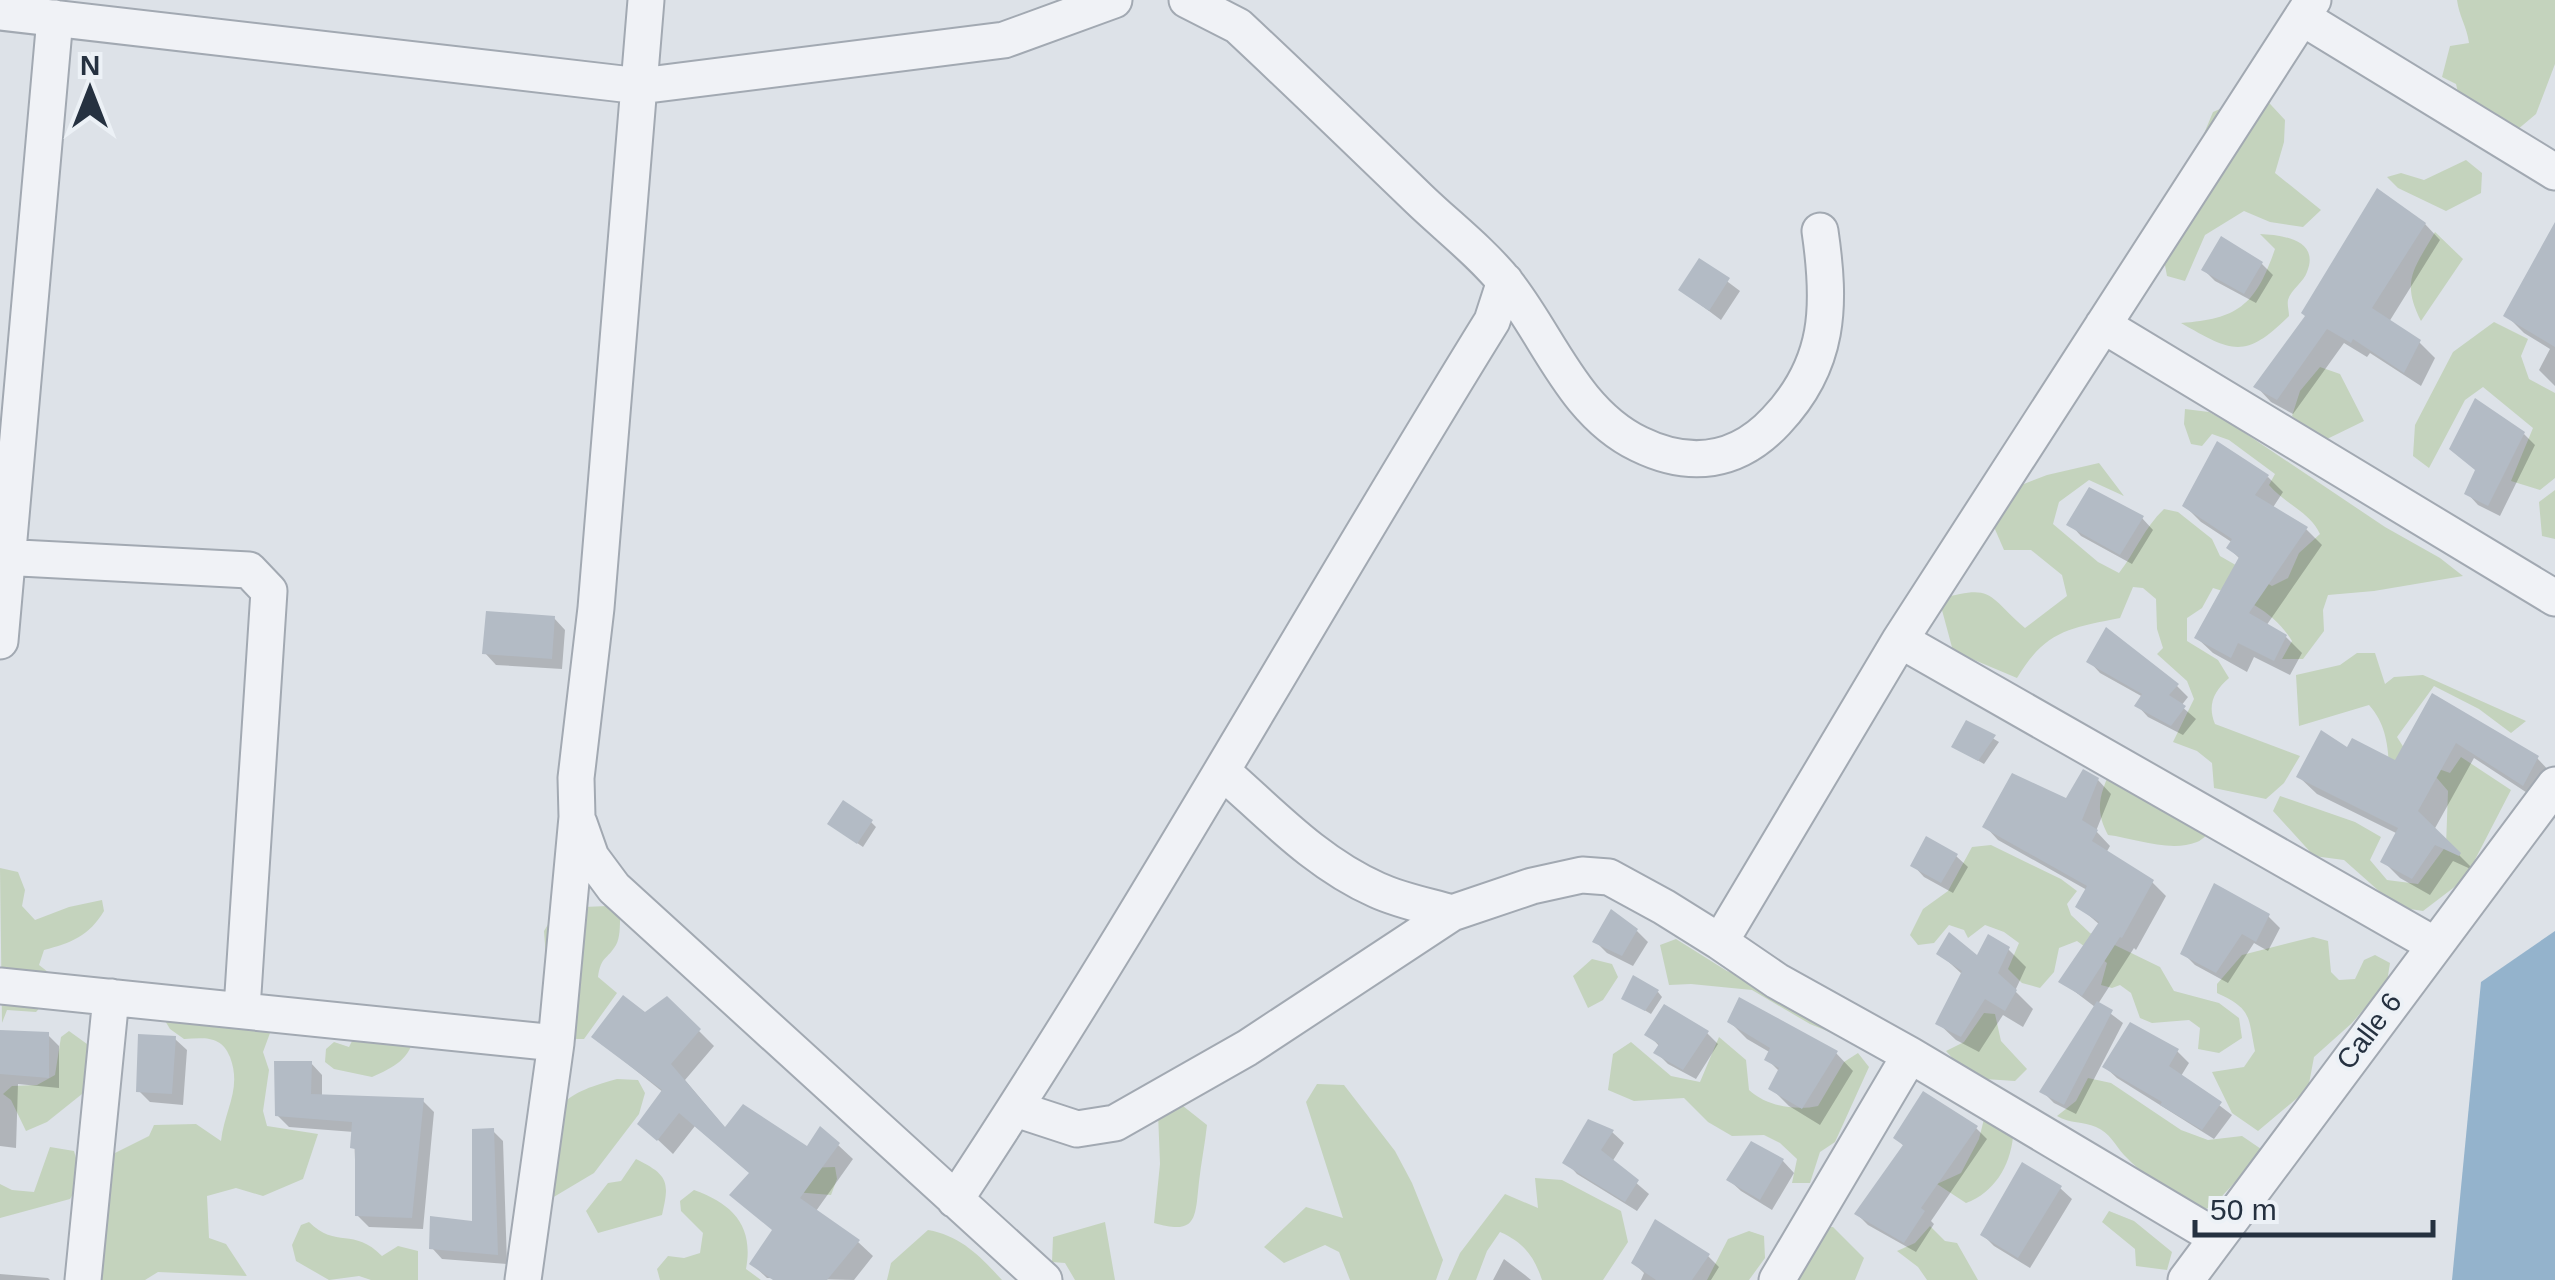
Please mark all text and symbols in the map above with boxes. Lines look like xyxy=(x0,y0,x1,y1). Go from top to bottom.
north arrow xyxy=(40,40,140,140)
text: N xyxy=(80,50,100,81)
street label: Calle 6 xyxy=(2330,987,2408,1075)
scale bar xyxy=(2195,1175,2432,1237)
text: 50 m xyxy=(2210,1193,2277,1226)

